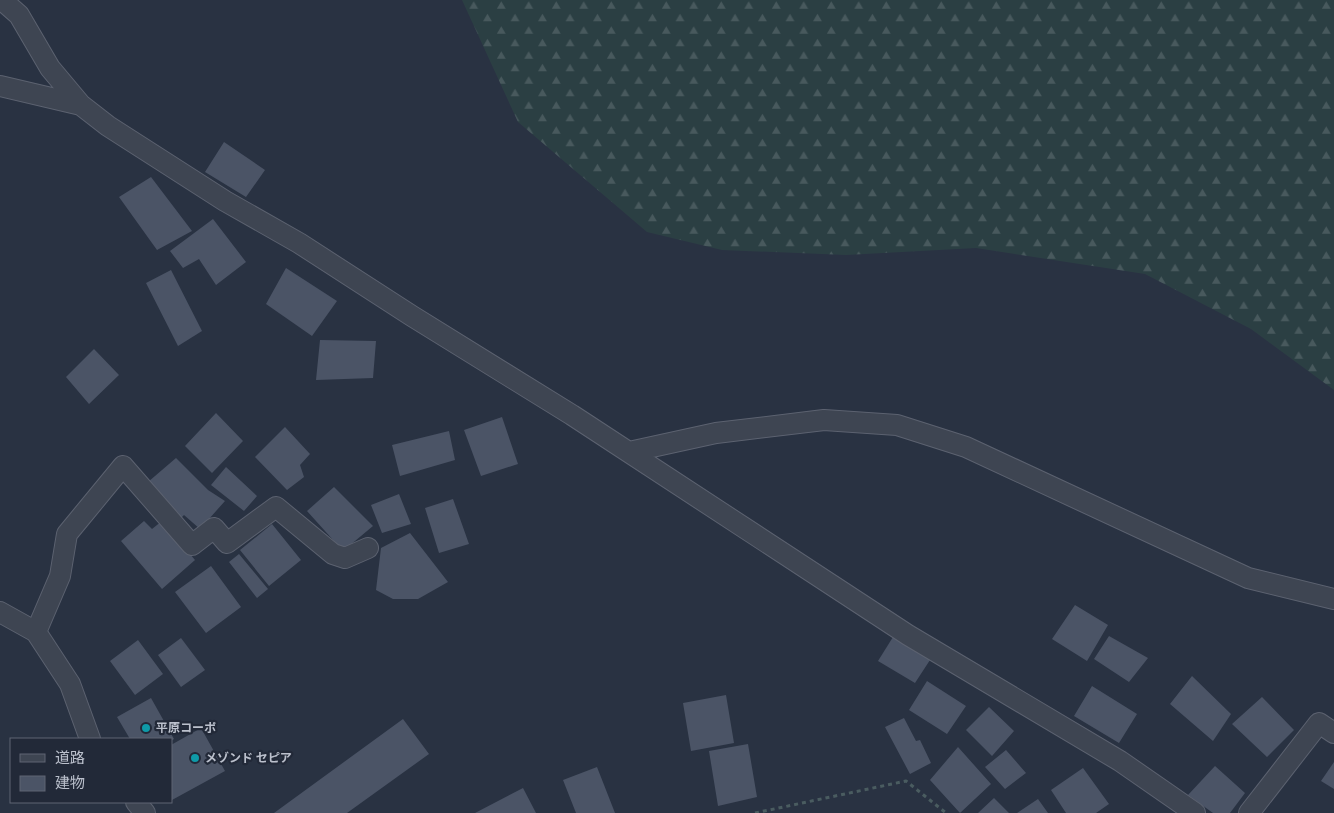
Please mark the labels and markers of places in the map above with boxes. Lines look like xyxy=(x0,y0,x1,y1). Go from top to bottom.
place label: 平原コーポ xyxy=(156,720,216,735)
marker: 平原コーポ xyxy=(140,722,152,734)
place label: メゾンド セピア xyxy=(205,750,292,765)
marker: メゾンド セピア xyxy=(189,752,201,764)

